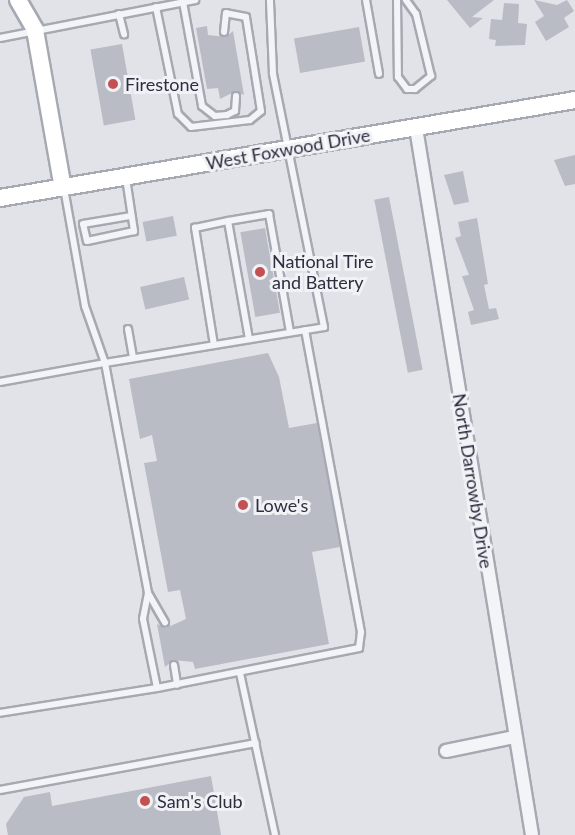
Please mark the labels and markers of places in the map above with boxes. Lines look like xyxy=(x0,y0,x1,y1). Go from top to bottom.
place label: Firestone xyxy=(125,73,199,95)
marker: Firestone xyxy=(106,77,120,91)
place label: National Tire and Battery xyxy=(272,251,374,294)
marker: National Tire and Battery xyxy=(253,265,267,279)
place label: Lowe's xyxy=(255,494,308,516)
marker: Lowe's xyxy=(236,498,250,512)
place label: Sam's Club xyxy=(157,790,243,812)
marker: Sam's Club xyxy=(138,794,152,808)

